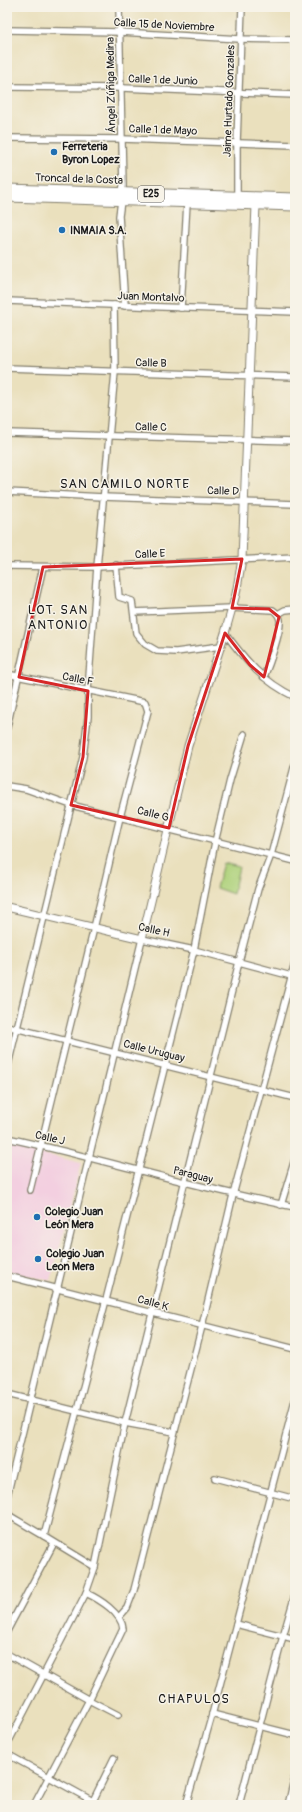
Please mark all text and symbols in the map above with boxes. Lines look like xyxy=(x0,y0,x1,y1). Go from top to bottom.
street label: Calle 15 de Noviembre xyxy=(113,16,215,34)
street label: Ángel Zúñiga Medina xyxy=(104,37,118,133)
street label: Jaime Hurtado Gonzales xyxy=(221,45,237,157)
street label: Calle 1 de Junio xyxy=(128,72,198,88)
street label: Calle 1 de Mayo xyxy=(128,122,198,138)
place label: Ferreteria Byron Lopez xyxy=(62,140,120,166)
marker: Ferreteria Byron Lopez xyxy=(49,147,59,157)
street label: Troncal de la Costa xyxy=(35,171,123,187)
road number: E25 xyxy=(138,186,164,202)
place label: INMAIA S.A. xyxy=(70,224,127,237)
marker: INMAIA S.A. xyxy=(57,225,67,235)
street label: Juan Montalvo xyxy=(117,289,185,305)
street label: Calle B xyxy=(135,356,167,370)
street label: Calle C xyxy=(135,420,167,434)
district label: SAN CAMILO NORTE xyxy=(60,476,190,492)
street label: Calle D xyxy=(207,484,239,498)
street label: Calle E xyxy=(134,547,166,561)
district label: LOT. SAN ANTONIO xyxy=(28,602,88,633)
street label: Calle F xyxy=(61,670,95,688)
street label: Calle G xyxy=(136,804,170,824)
street label: Calle H xyxy=(137,920,171,940)
street label: Calle Uruguay xyxy=(122,1037,186,1065)
street label: Calle J xyxy=(34,1128,66,1148)
street label: Paraguay xyxy=(172,1164,215,1186)
place label: Colegio Juan León Mera xyxy=(45,1205,103,1231)
marker: Colegio Juan León Mera xyxy=(32,1212,42,1222)
place label: Colegio Juan Leon Mera xyxy=(46,1247,104,1273)
marker: Colegio Juan Leon Mera xyxy=(33,1254,43,1264)
street label: Calle K xyxy=(136,1293,170,1313)
district label: CHAPULOS xyxy=(158,1691,230,1707)

